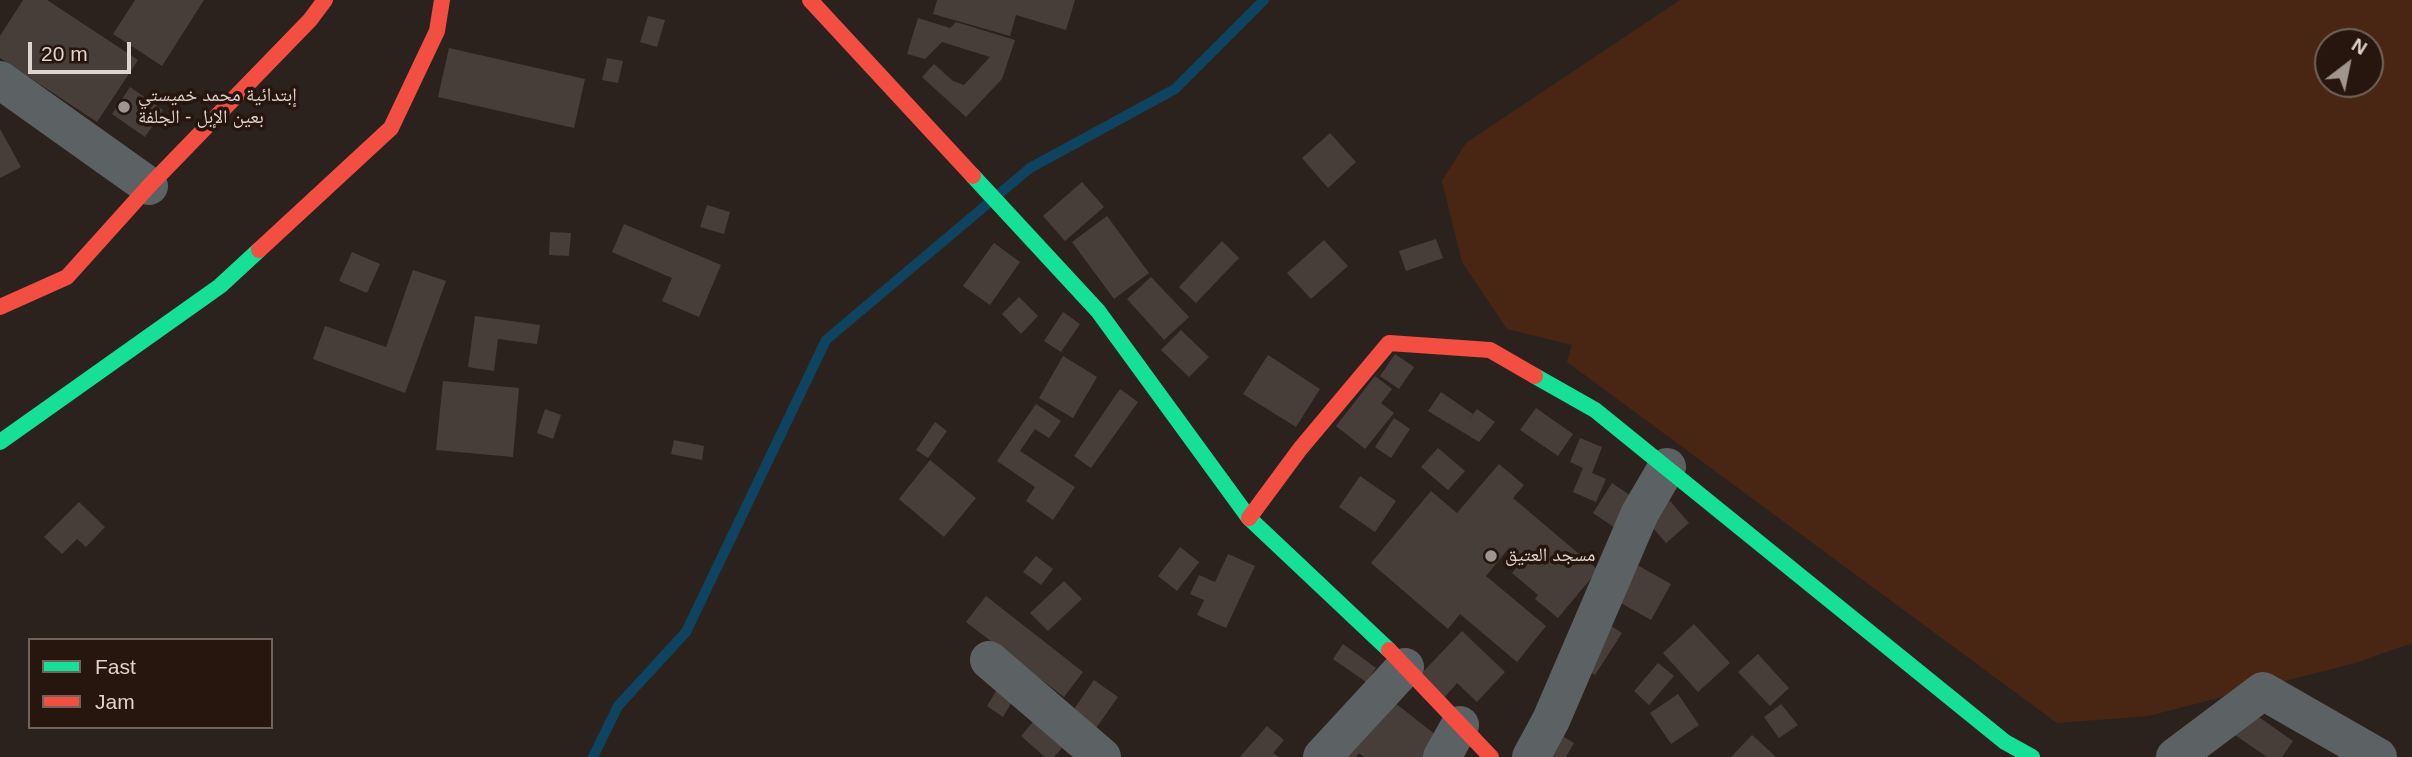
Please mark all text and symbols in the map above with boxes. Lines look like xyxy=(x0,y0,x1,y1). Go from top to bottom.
scale bar xyxy=(32,28,135,72)
north arrow xyxy=(2314,28,2384,98)
text: N xyxy=(2348,34,2371,59)
text: 20 m xyxy=(41,42,88,65)
place label: إبتدائية محمد خميستي بعين الإبل - الجلفة xyxy=(138,85,297,129)
marker: إبتدائية محمد خميستي بعين الإبل - الجلفة xyxy=(116,99,132,115)
place label: مسجد العتيق xyxy=(1505,545,1595,567)
marker: مسجد العتيق xyxy=(1483,548,1499,564)
legend xyxy=(28,638,273,729)
text: Fast xyxy=(95,655,136,678)
text: Jam xyxy=(95,690,135,713)

